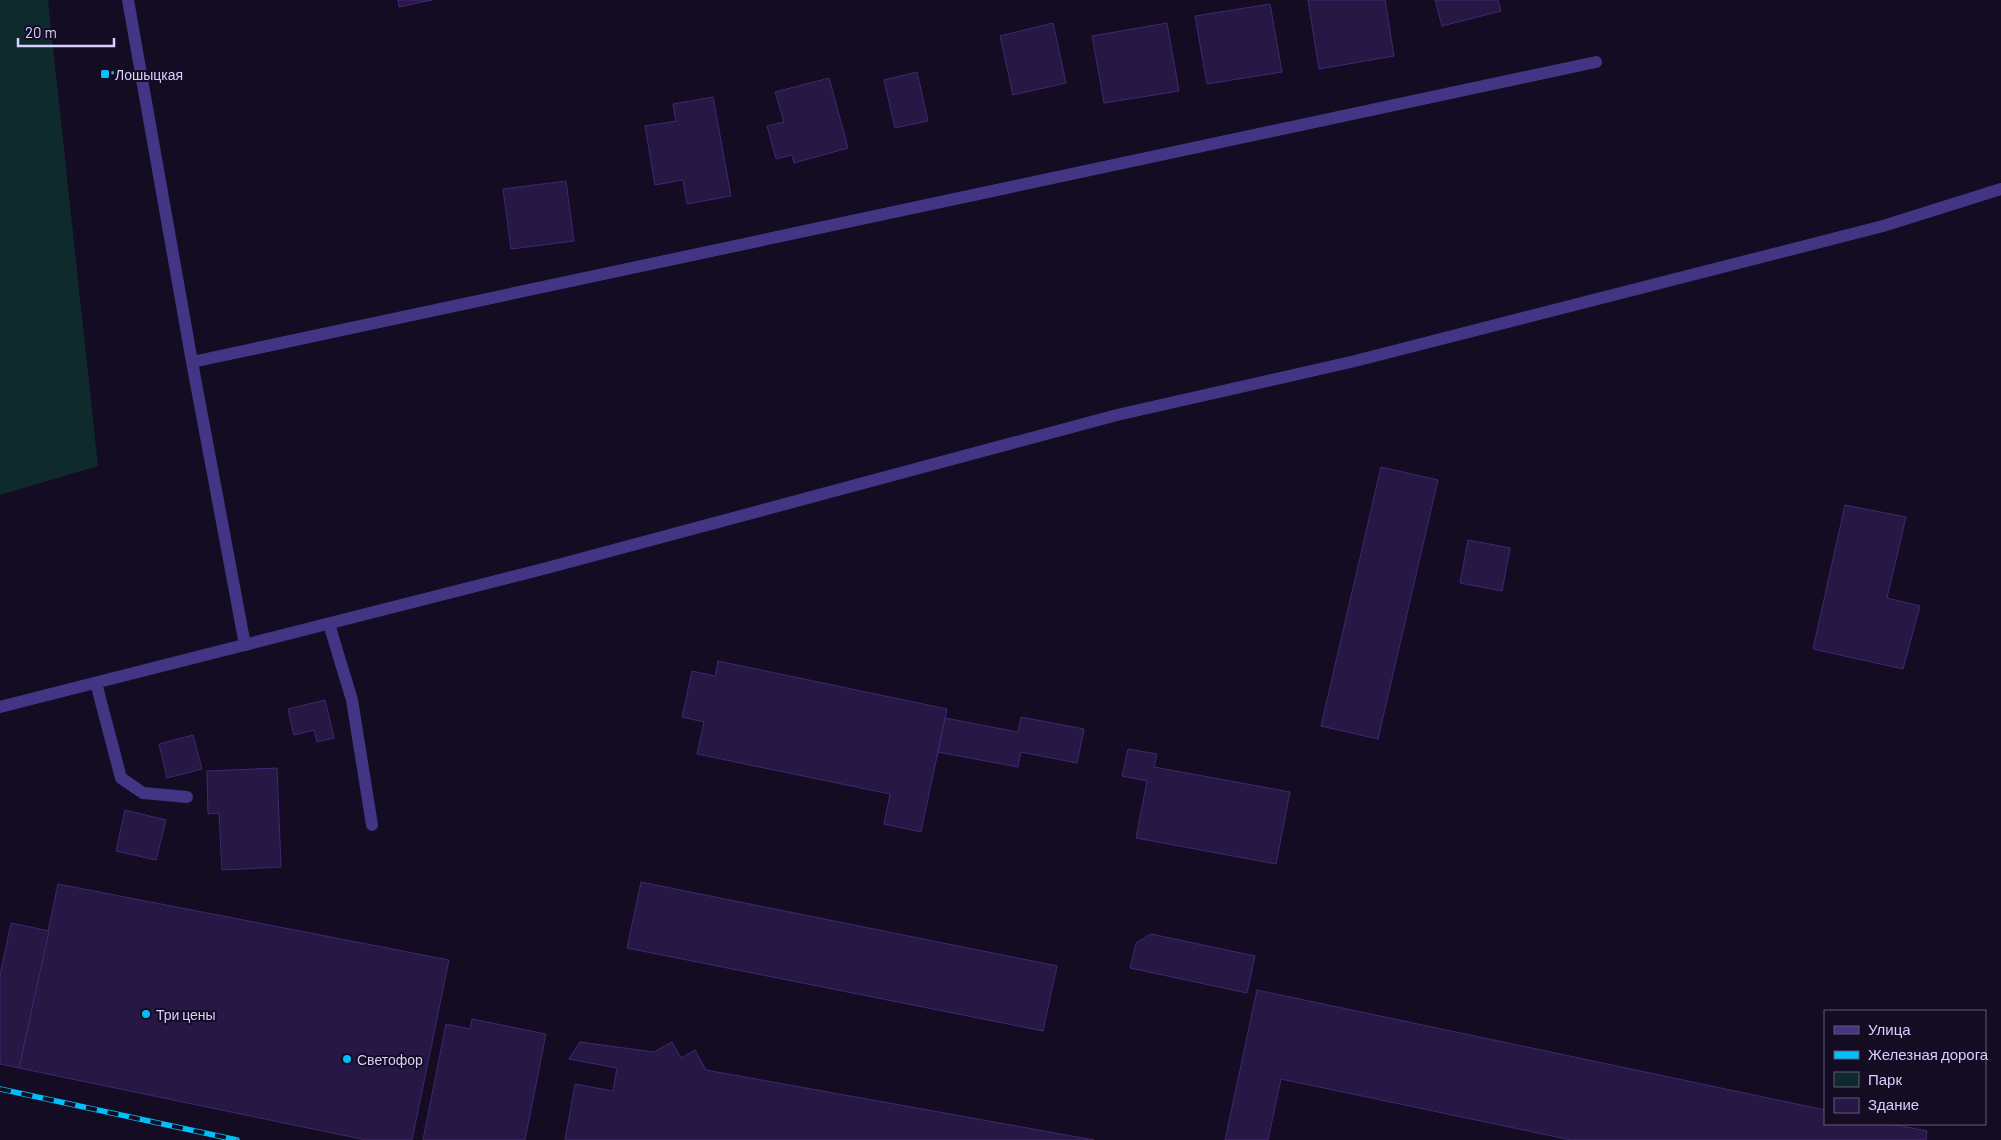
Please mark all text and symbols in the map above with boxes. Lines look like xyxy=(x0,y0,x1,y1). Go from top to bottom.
scale bar xyxy=(18,15,114,47)
text: 20 m xyxy=(25,23,57,41)
place label: Лошыцкая xyxy=(115,66,183,83)
marker: Лошыцкая xyxy=(99,68,111,80)
place label: Три цены xyxy=(156,1006,216,1023)
marker: Три цены xyxy=(140,1008,152,1020)
legend xyxy=(1824,1010,1986,1125)
text: Улица xyxy=(1868,1020,1911,1038)
text: Железная дорога xyxy=(1868,1045,1989,1063)
place label: Светофор xyxy=(357,1051,423,1068)
marker: Светофор xyxy=(341,1053,353,1065)
text: Парк xyxy=(1868,1070,1902,1088)
text: Здание xyxy=(1868,1095,1919,1113)

